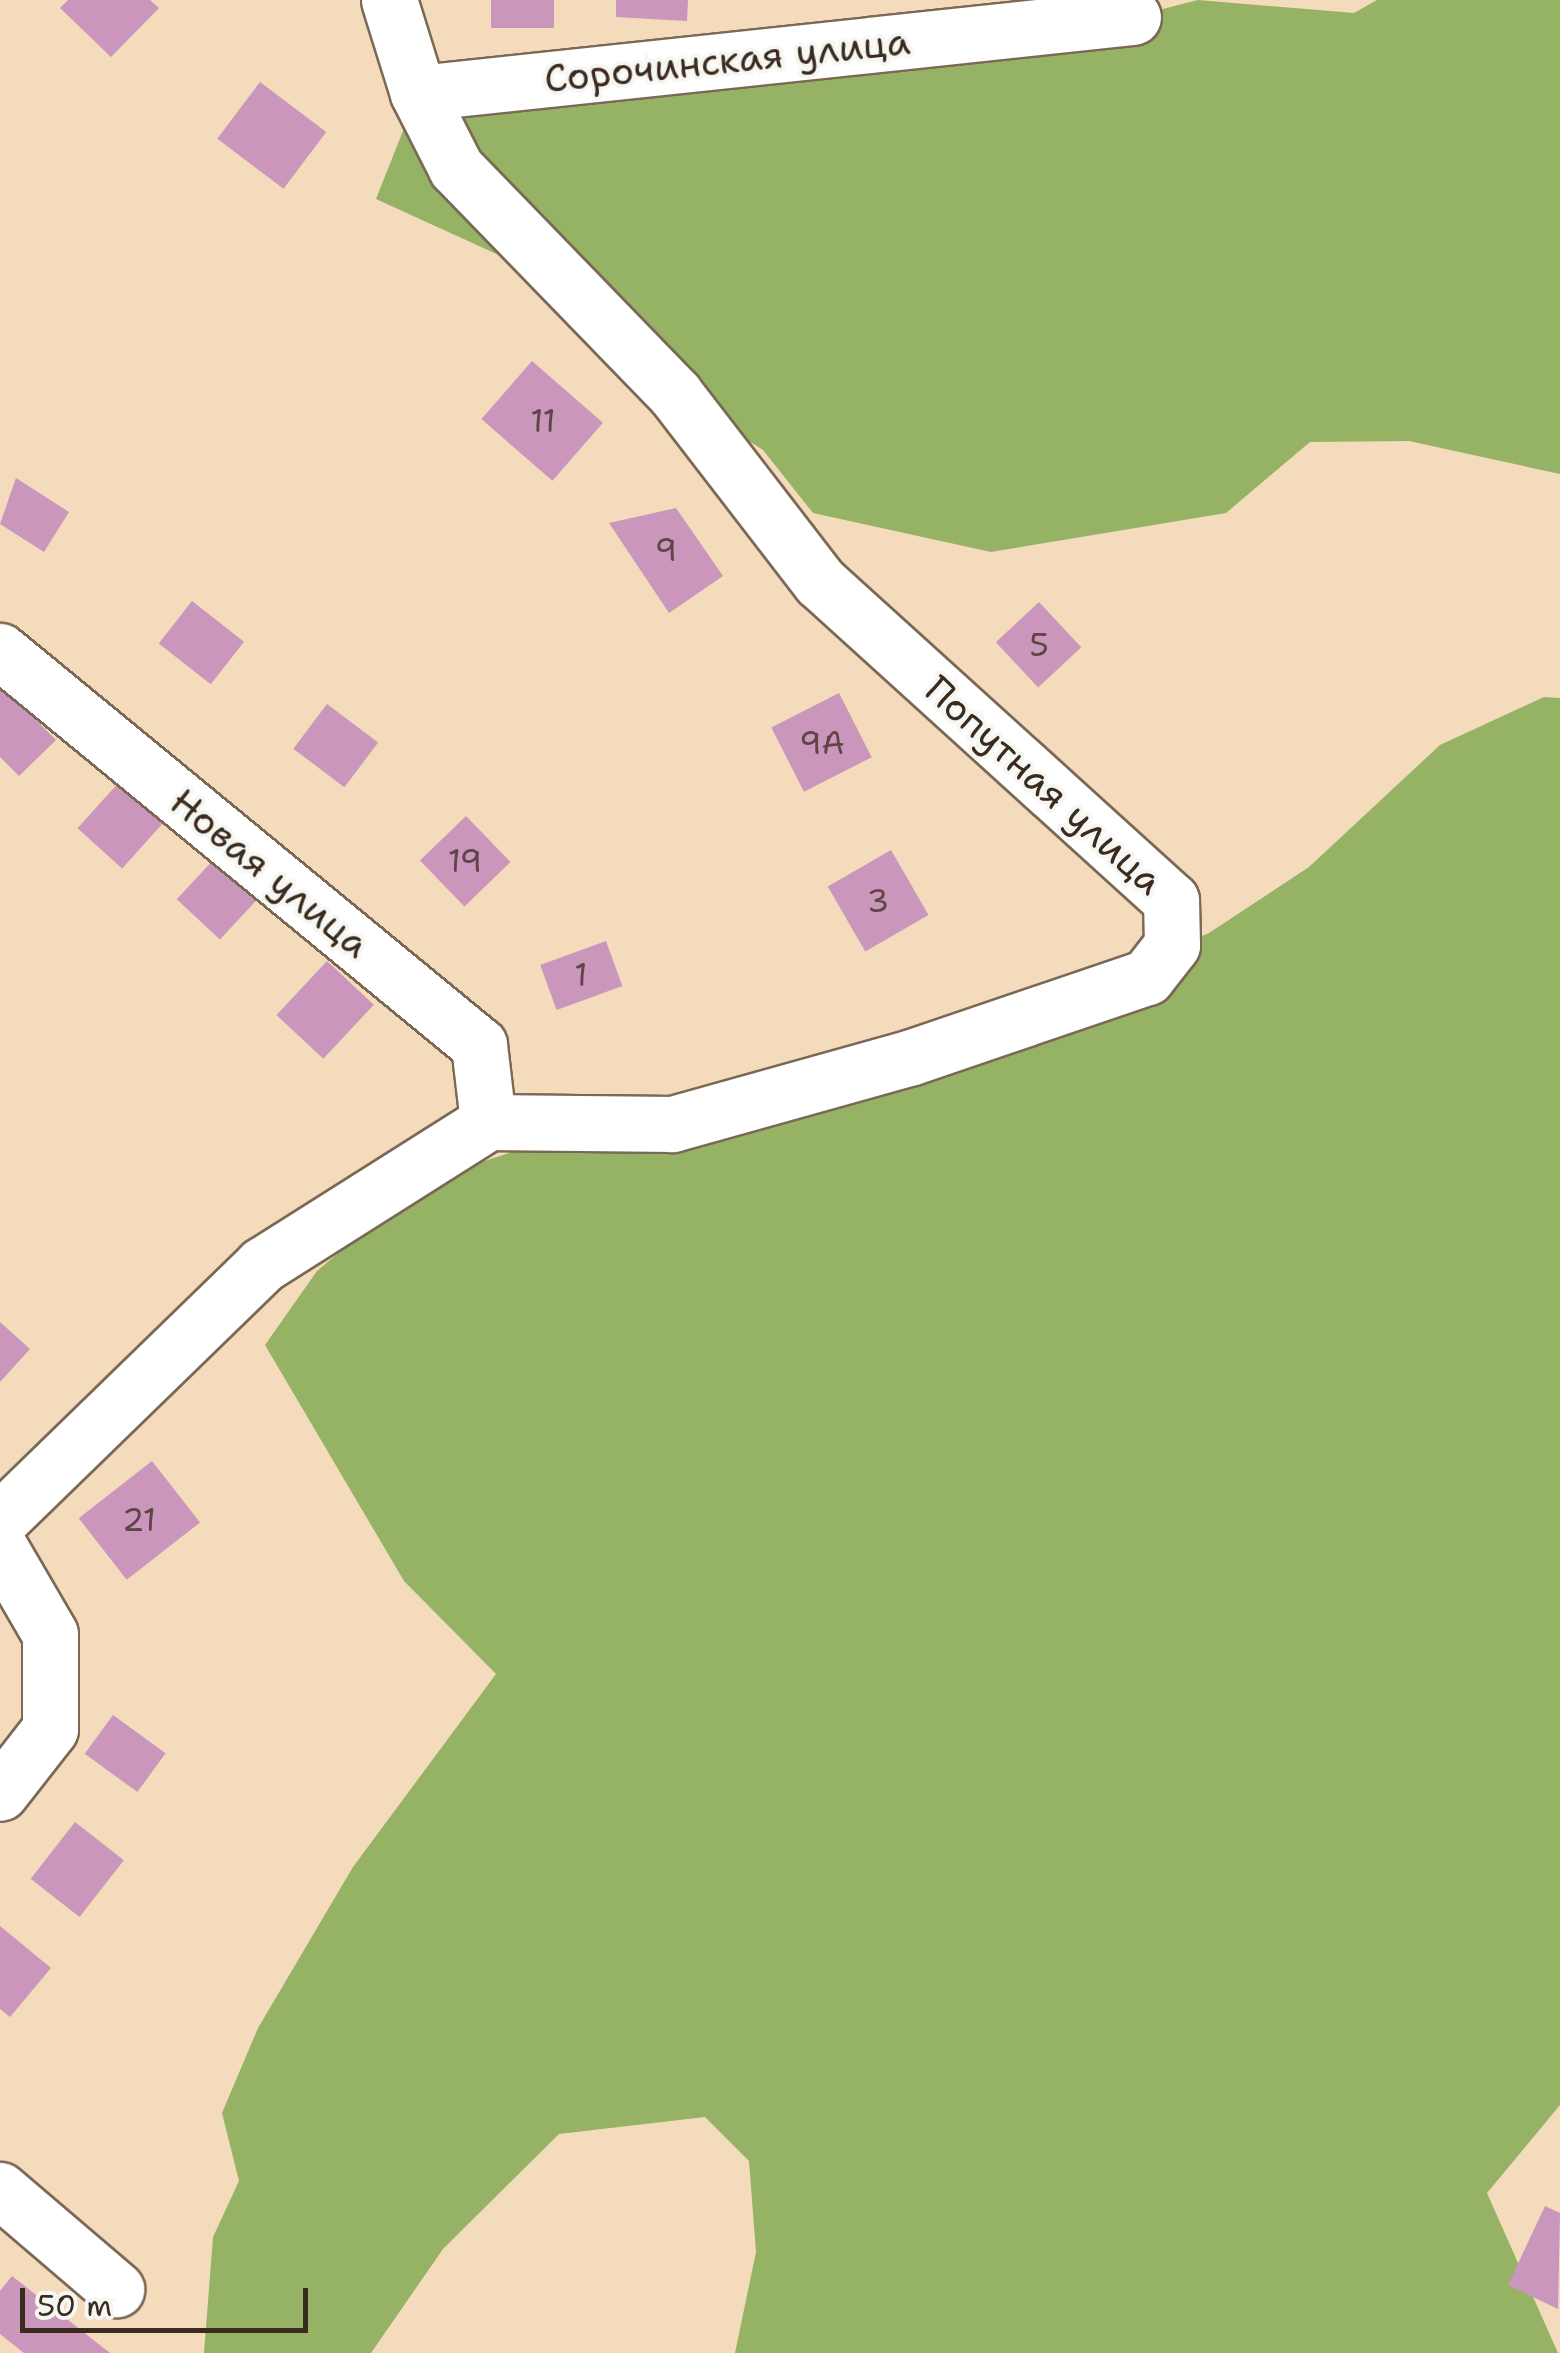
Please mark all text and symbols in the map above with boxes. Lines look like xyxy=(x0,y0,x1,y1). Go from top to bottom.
street label: Сорочинская улица xyxy=(542,18,912,102)
house number: 11 xyxy=(530,402,556,440)
house number: 9 xyxy=(655,531,677,569)
house number: 5 xyxy=(1029,626,1049,664)
street label: Попутная улица xyxy=(916,666,1172,904)
house number: 9А xyxy=(799,724,845,762)
street label: Новая улица xyxy=(161,779,379,967)
house number: 19 xyxy=(448,842,482,880)
house number: 3 xyxy=(867,882,889,920)
house number: 1 xyxy=(574,956,588,994)
house number: 21 xyxy=(122,1501,156,1539)
scale bar xyxy=(25,2268,312,2330)
text: 50 m xyxy=(37,2285,112,2326)

